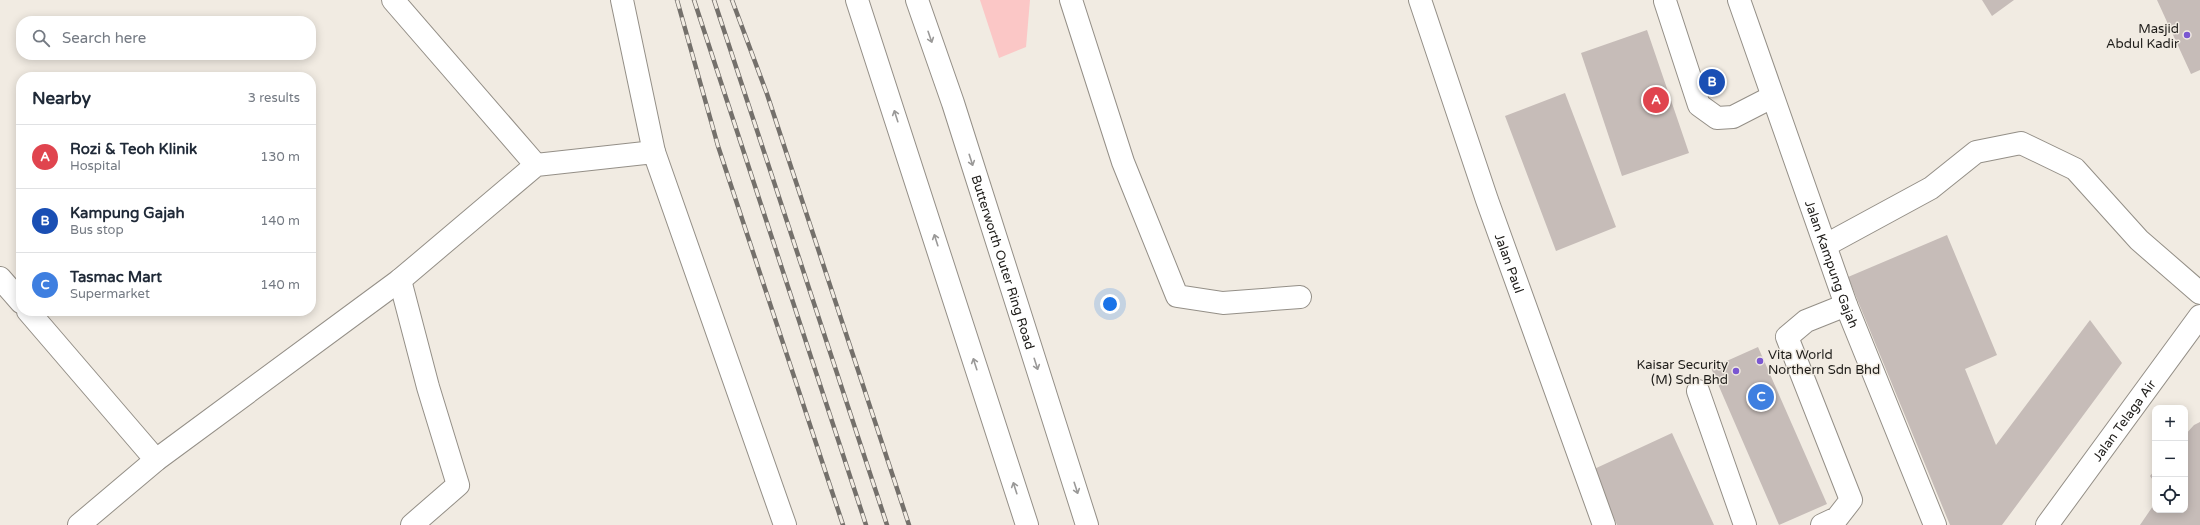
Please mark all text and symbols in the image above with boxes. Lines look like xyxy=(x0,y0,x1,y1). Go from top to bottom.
search box xyxy=(16,16,316,60)
place label: Masjid Abdul Kadir xyxy=(2106,21,2179,52)
icon: search xyxy=(30,27,52,49)
text: Search here xyxy=(62,29,146,47)
one-way arrow xyxy=(927,30,934,43)
marker: Masjid Abdul Kadir xyxy=(2182,30,2192,40)
pin: B xyxy=(1699,67,1725,97)
pin: A xyxy=(1643,85,1669,115)
text: Nearby xyxy=(32,88,91,109)
text: 3 results xyxy=(248,90,300,106)
one-way arrow xyxy=(892,110,899,123)
text: Rozi & Teoh Klinik xyxy=(70,140,197,158)
text: A xyxy=(40,149,50,165)
text: 130 m xyxy=(260,149,300,165)
one-way arrow xyxy=(968,154,975,167)
text: Hospital xyxy=(70,158,121,174)
street label: Butterworth Outer Ring Road xyxy=(967,173,1038,352)
street label: Jalan Kampung Gajah xyxy=(1801,198,1862,331)
text: Kampung Gajah xyxy=(70,204,185,222)
text: B xyxy=(40,213,50,229)
text: 140 m xyxy=(260,213,300,229)
text: Bus stop xyxy=(70,222,124,238)
street label: Jalan Paul xyxy=(1491,232,1527,295)
one-way arrow xyxy=(932,234,939,247)
text: Tasmac Mart xyxy=(70,268,162,286)
text: C xyxy=(40,277,50,293)
text: 140 m xyxy=(260,277,300,293)
text: Supermarket xyxy=(70,286,150,302)
your location xyxy=(1100,294,1120,314)
place label: Vita World Northern Sdn Bhd xyxy=(1768,347,1880,378)
marker: Vita World Northern Sdn Bhd xyxy=(1755,356,1765,366)
place label: Kaisar Security (M) Sdn Bhd xyxy=(1637,357,1728,388)
one-way arrow xyxy=(971,358,978,371)
one-way arrow xyxy=(1033,358,1040,371)
marker: Kaisar Security (M) Sdn Bhd xyxy=(1731,366,1741,376)
street label: Jalan Telaga Air xyxy=(2089,377,2160,465)
pin: C xyxy=(1748,382,1774,412)
map controls xyxy=(2152,405,2188,513)
button: + xyxy=(2152,405,2188,441)
button: − xyxy=(2152,441,2188,477)
button: locate xyxy=(2152,477,2188,513)
one-way arrow xyxy=(1011,482,1018,495)
one-way arrow xyxy=(1072,482,1080,494)

